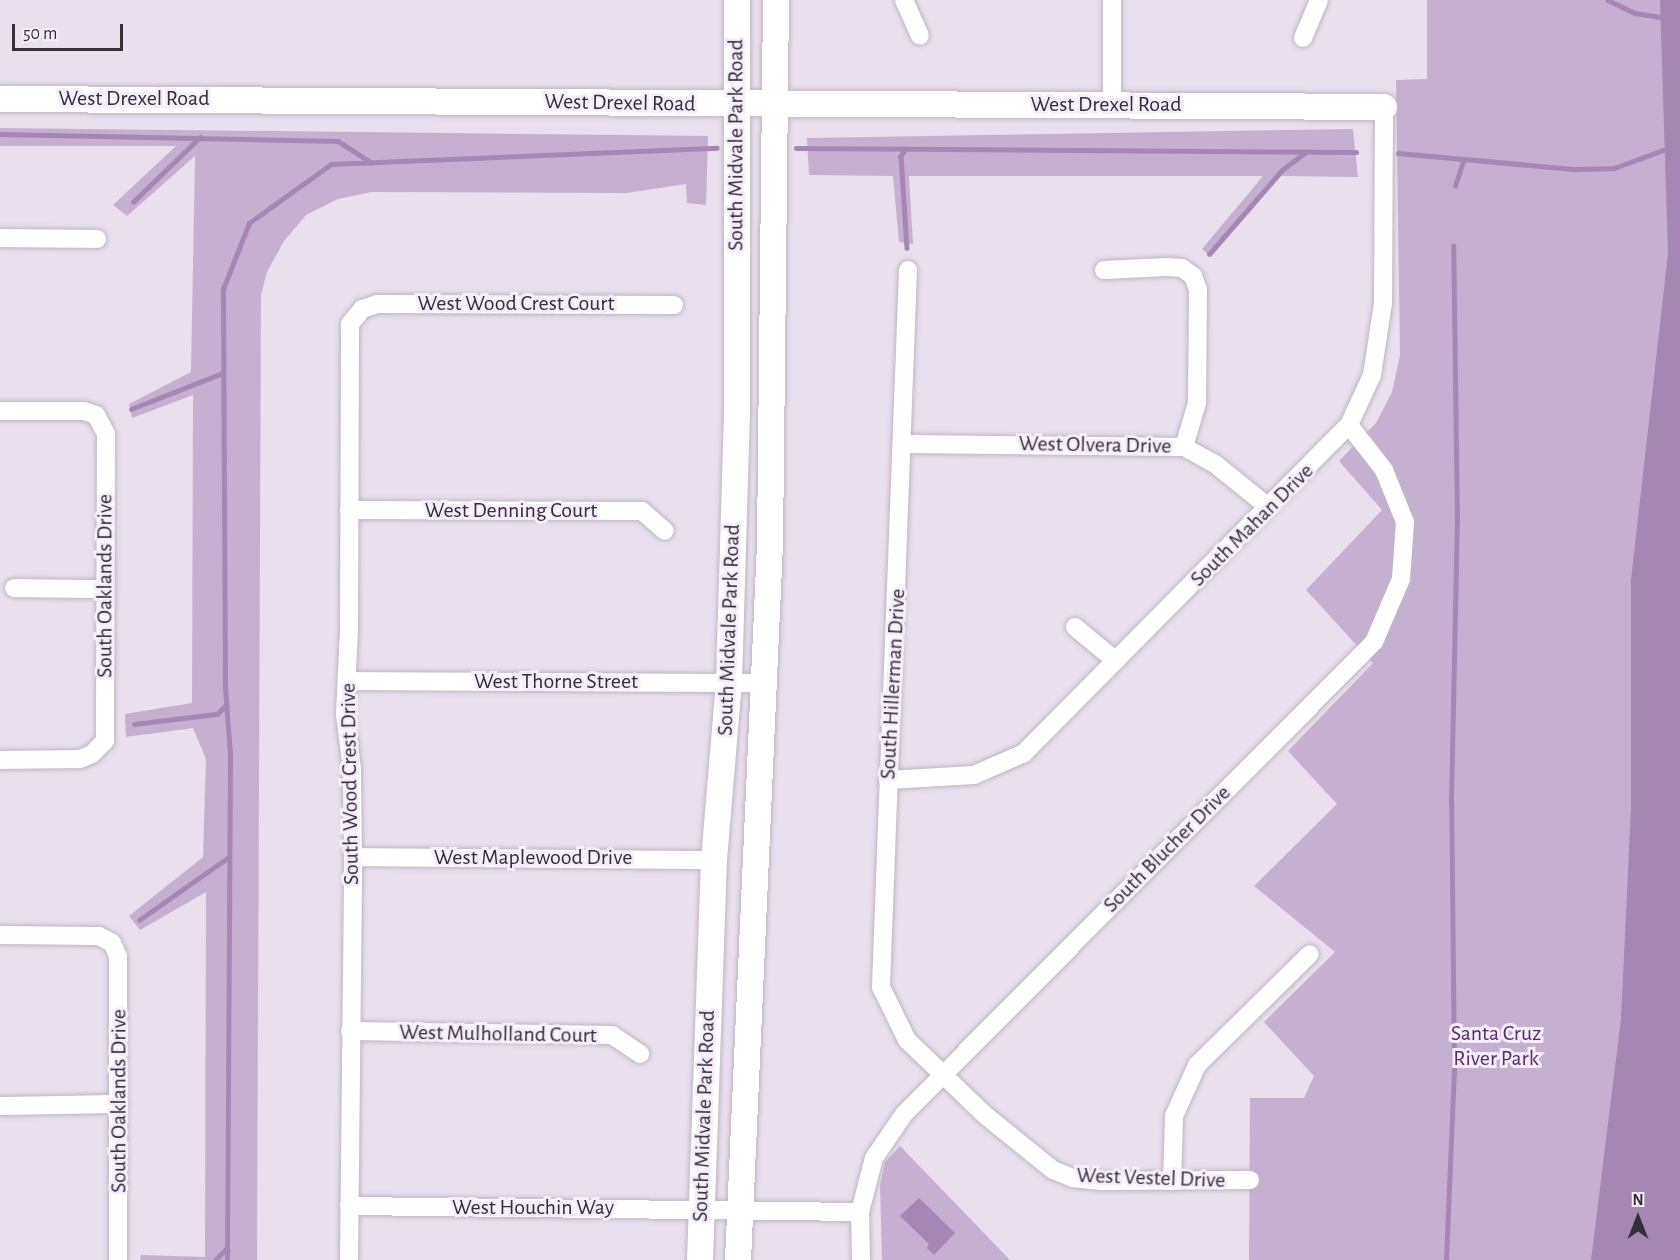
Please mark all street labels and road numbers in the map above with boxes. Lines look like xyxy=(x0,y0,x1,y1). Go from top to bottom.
street label: South Midvale Park Road xyxy=(723,39,749,251)
street label: West Drexel Road xyxy=(58,86,210,112)
street label: West Drexel Road xyxy=(544,88,696,118)
street label: West Drexel Road xyxy=(1030,92,1182,118)
street label: West Wood Crest Court xyxy=(418,291,614,317)
street label: West Olvera Drive xyxy=(1018,430,1172,460)
street label: South Mahan Drive xyxy=(1185,458,1319,592)
street label: South Oaklands Drive xyxy=(92,494,118,678)
street label: West Denning Court xyxy=(425,498,597,524)
street label: South Midvale Park Road xyxy=(712,524,746,736)
street label: South Hillerman Drive xyxy=(875,588,911,780)
street label: West Thorne Street xyxy=(474,669,638,695)
street label: South Wood Crest Drive xyxy=(335,683,365,885)
street label: South Blucher Drive xyxy=(1098,780,1236,918)
street label: West Maplewood Drive xyxy=(434,845,632,871)
street label: South Oaklands Drive xyxy=(106,1009,132,1193)
street label: South Midvale Park Road xyxy=(687,1010,721,1222)
street label: West Mulholland Court xyxy=(399,1019,597,1049)
street label: West Vestel Drive xyxy=(1076,1162,1226,1194)
street label: West Houchin Way xyxy=(452,1195,614,1221)

